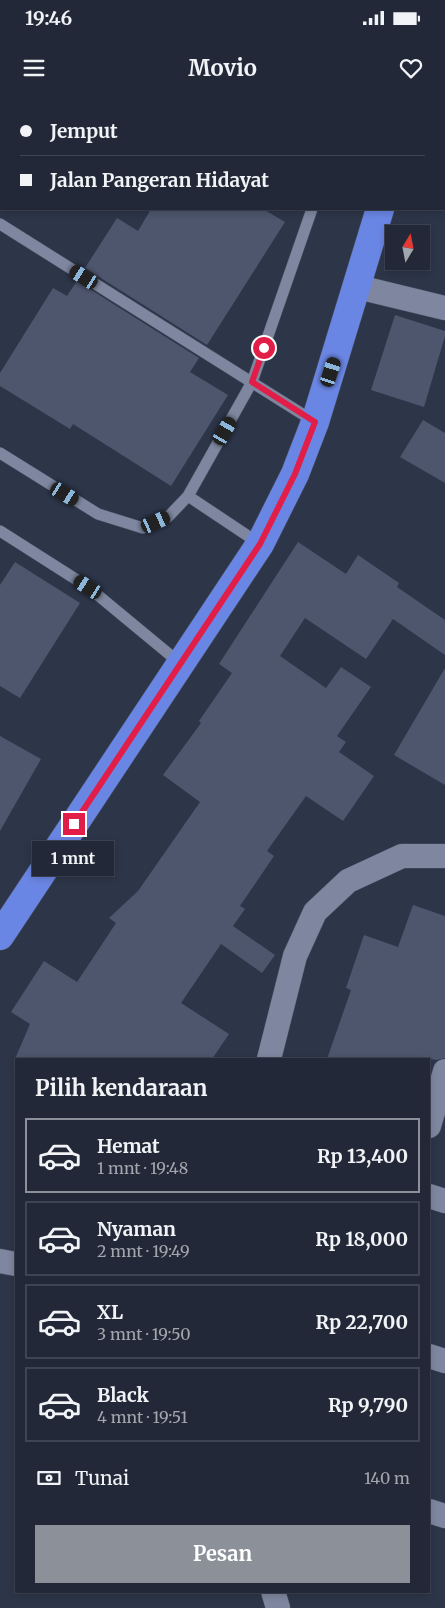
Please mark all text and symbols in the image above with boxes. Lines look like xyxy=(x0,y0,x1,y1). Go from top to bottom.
text: 19:46 xyxy=(25,6,72,30)
icon: menu xyxy=(20,54,48,82)
text: Movio xyxy=(188,54,257,82)
icon: heart xyxy=(397,54,425,82)
text: Jemput xyxy=(50,119,118,143)
text: Jalan Pangeran Hidayat xyxy=(50,168,269,192)
north arrow xyxy=(385,225,430,270)
map controls xyxy=(385,225,430,270)
car xyxy=(67,263,100,291)
route start xyxy=(253,337,275,359)
car xyxy=(319,355,342,389)
car xyxy=(211,414,238,448)
car xyxy=(48,480,81,508)
car xyxy=(139,509,172,535)
car xyxy=(71,573,104,601)
route end xyxy=(63,813,85,835)
callout: 1 mnt xyxy=(33,842,115,876)
text: 1 mnt xyxy=(51,848,95,868)
text: Pilih kendaraan xyxy=(35,1074,207,1102)
icon: car xyxy=(37,1133,82,1178)
text: Hemat xyxy=(97,1134,160,1158)
text: Rp 13,400 xyxy=(317,1144,408,1168)
text: 1 mnt · 19:48 xyxy=(97,1158,188,1178)
icon: car xyxy=(37,1216,82,1261)
text: Nyaman xyxy=(97,1217,176,1241)
text: Rp 18,000 xyxy=(315,1227,408,1251)
text: 2 mnt · 19:49 xyxy=(97,1241,190,1261)
icon: car xyxy=(37,1299,82,1344)
text: XL xyxy=(97,1300,123,1324)
text: Rp 22,700 xyxy=(316,1310,408,1334)
text: 3 mnt · 19:50 xyxy=(97,1324,191,1344)
icon: car xyxy=(37,1382,82,1427)
text: Black xyxy=(97,1383,149,1407)
text: Rp 9,790 xyxy=(328,1393,408,1417)
text: 4 mnt · 19:51 xyxy=(97,1407,188,1427)
icon: cash xyxy=(35,1464,63,1492)
text: Tunai xyxy=(75,1466,129,1490)
text: 140 m xyxy=(364,1468,410,1488)
button: Pesan xyxy=(35,1525,410,1583)

